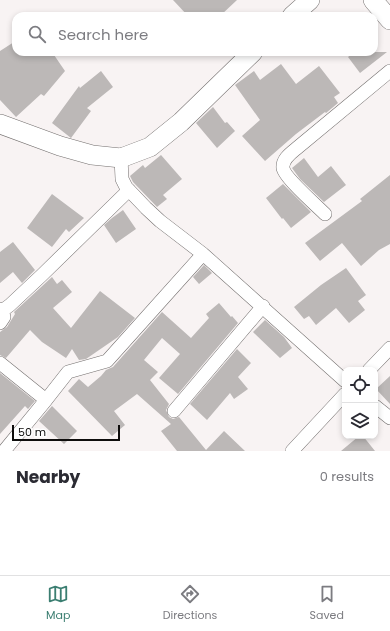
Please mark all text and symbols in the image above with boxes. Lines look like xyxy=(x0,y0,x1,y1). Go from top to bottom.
search box xyxy=(12,12,378,56)
icon: search xyxy=(26,23,48,45)
text: Search here xyxy=(58,24,148,45)
map controls xyxy=(342,367,378,439)
button: locate xyxy=(342,367,378,403)
button: layers xyxy=(342,403,378,439)
scale bar xyxy=(12,423,120,442)
text: 50 m xyxy=(18,424,46,440)
text: Nearby xyxy=(16,465,80,489)
text: 0 results xyxy=(320,467,374,486)
tab: Map xyxy=(46,583,70,624)
tab: Directions xyxy=(163,583,217,624)
tab: Saved xyxy=(310,583,344,624)

